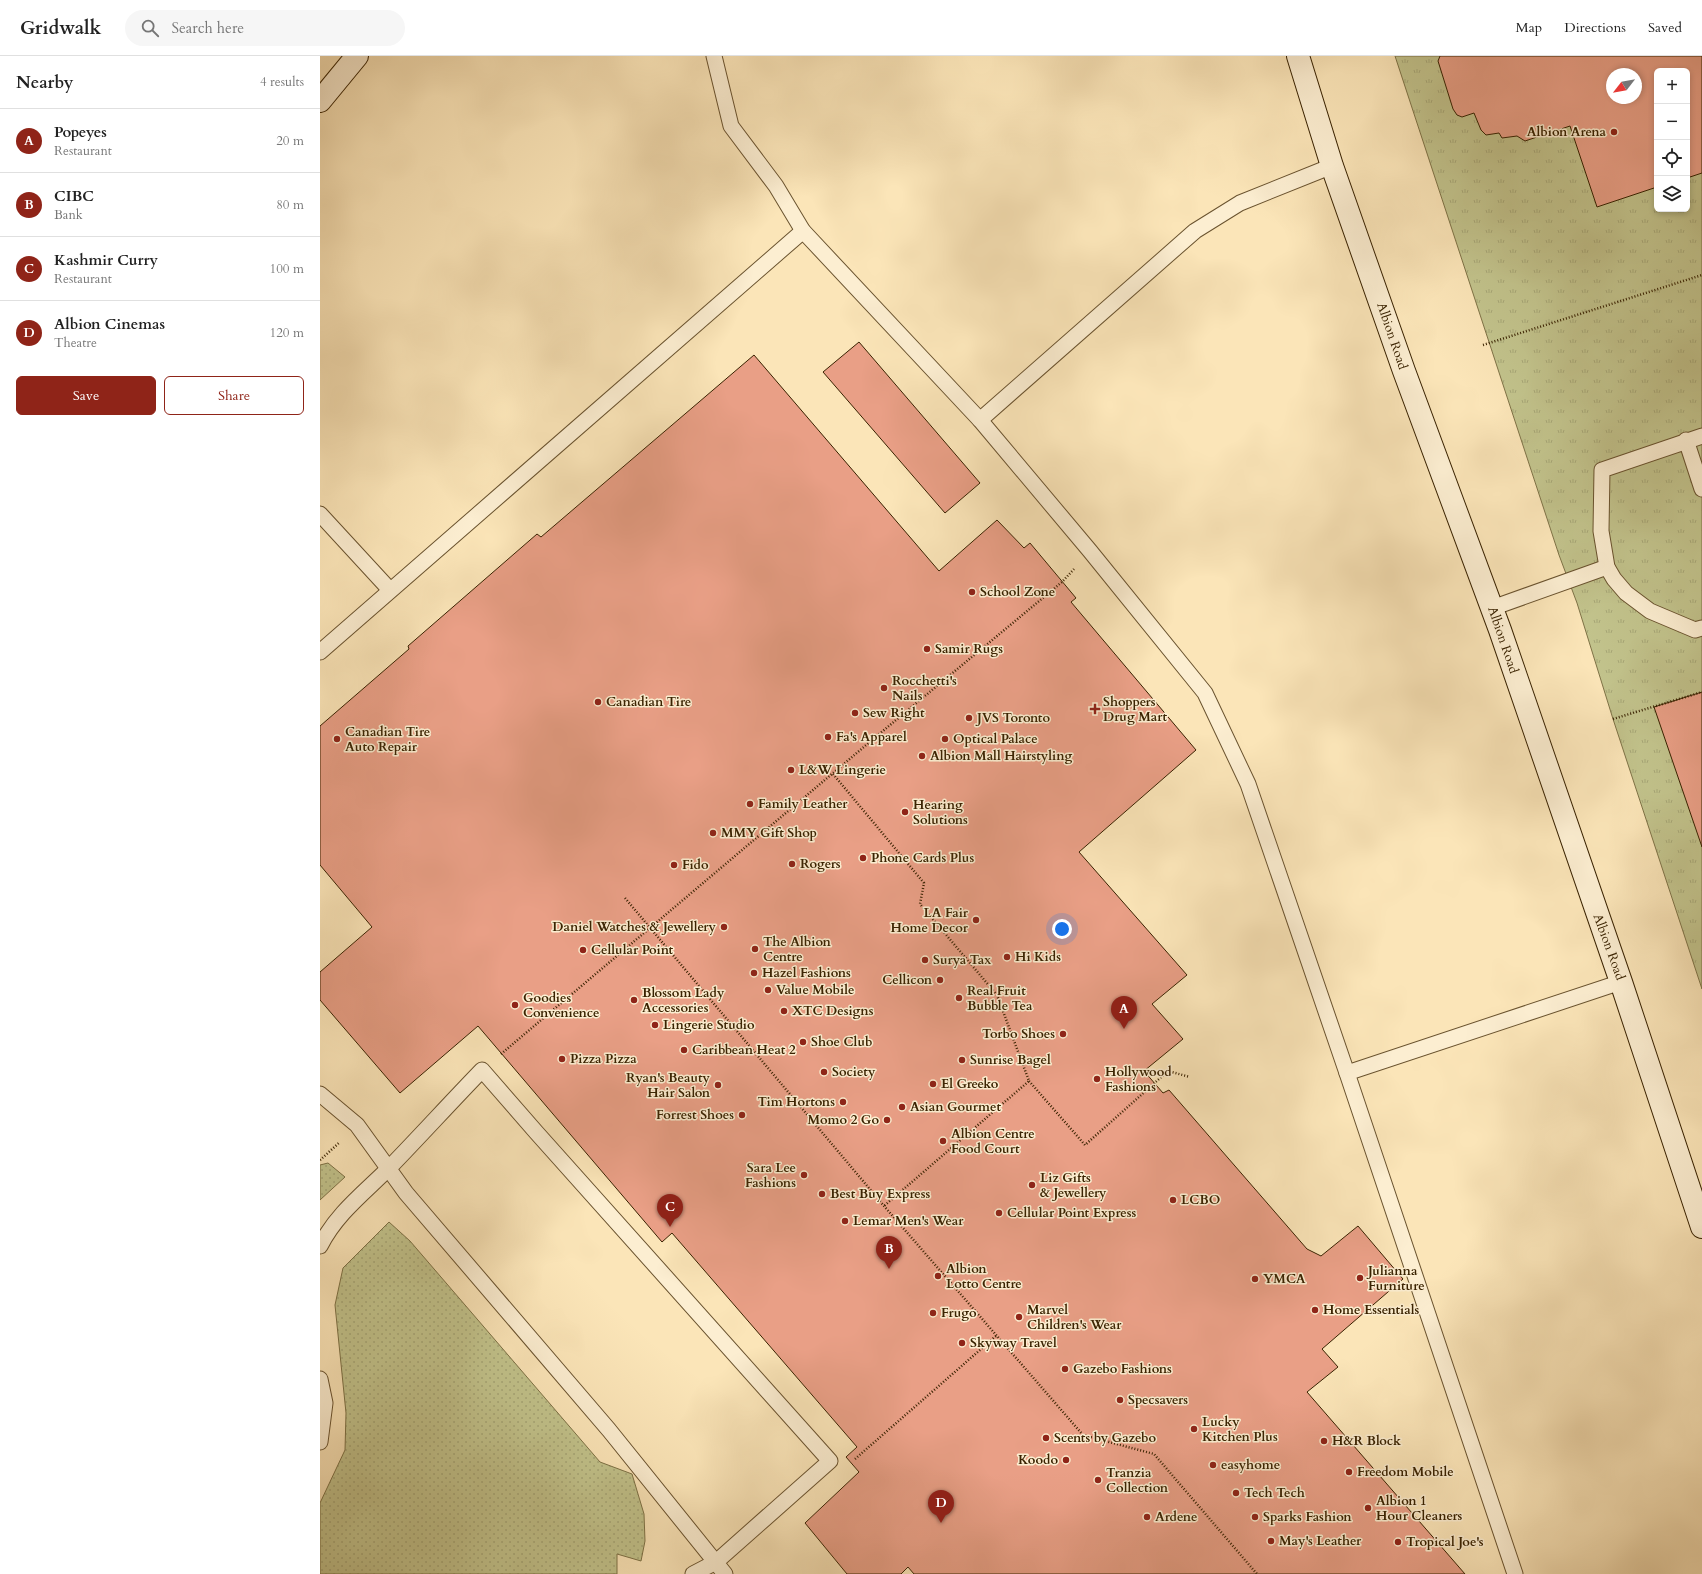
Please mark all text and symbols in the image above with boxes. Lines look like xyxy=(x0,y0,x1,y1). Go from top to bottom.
search box xyxy=(125,10,405,46)
text: Gridwalk xyxy=(20,15,101,41)
icon: search xyxy=(139,17,161,39)
text: Search here xyxy=(171,18,244,38)
text: Map xyxy=(1516,18,1542,37)
text: Directions xyxy=(1564,18,1626,37)
text: Saved xyxy=(1648,18,1682,37)
north arrow xyxy=(1606,68,1642,104)
map controls xyxy=(1654,68,1690,212)
button: + xyxy=(1654,68,1690,104)
text: Nearby xyxy=(16,71,73,94)
text: 4 results xyxy=(260,73,304,91)
button: − xyxy=(1654,104,1690,140)
text: Popeyes xyxy=(54,122,107,142)
place label: Albion Arena xyxy=(1527,123,1607,141)
marker: Albion Arena xyxy=(1609,127,1619,137)
text: A xyxy=(24,132,34,150)
text: 20 m xyxy=(276,132,304,150)
button: locate xyxy=(1654,140,1690,176)
text: Restaurant xyxy=(54,142,112,160)
button: layers xyxy=(1654,176,1690,212)
text: CIBC xyxy=(54,186,94,206)
text: B xyxy=(24,196,34,214)
text: 80 m xyxy=(276,196,304,214)
text: Bank xyxy=(54,206,83,224)
text: Kashmir Curry xyxy=(54,250,158,270)
text: C xyxy=(24,260,34,278)
text: 100 m xyxy=(270,260,304,278)
text: Restaurant xyxy=(54,270,112,288)
street label: Albion Road xyxy=(1372,300,1412,372)
text: Albion Cinemas xyxy=(54,314,165,334)
text: D xyxy=(23,324,35,342)
text: 120 m xyxy=(270,324,304,342)
text: Theatre xyxy=(54,334,97,352)
button: Save xyxy=(16,376,156,415)
button: Share xyxy=(164,376,304,415)
place label: School Zone xyxy=(980,583,1055,601)
marker: School Zone xyxy=(967,587,977,597)
street label: Albion Road xyxy=(1483,604,1523,676)
place label: Samir Rugs xyxy=(935,640,1003,658)
marker: Samir Rugs xyxy=(922,644,932,654)
place label: Rocchetti's Nails xyxy=(892,672,957,705)
marker: Rocchetti's Nails xyxy=(879,683,889,693)
place label: Canadian Tire xyxy=(606,693,691,711)
place label: Shoppers Drug Mart xyxy=(1103,693,1168,726)
marker: Canadian Tire xyxy=(593,697,603,707)
place label: Sew Right xyxy=(863,704,925,722)
marker: Shoppers Drug Mart xyxy=(1090,704,1100,714)
marker: Sew Right xyxy=(850,708,860,718)
place label: JVS Toronto xyxy=(975,709,1050,727)
marker: JVS Toronto xyxy=(964,713,974,723)
place label: Canadian Tire Auto Repair xyxy=(345,723,430,756)
place label: Fa's Apparel xyxy=(836,728,907,746)
place label: Optical Palace xyxy=(953,730,1038,748)
marker: Fa's Apparel xyxy=(823,732,833,742)
marker: Canadian Tire Auto Repair xyxy=(332,734,342,744)
marker: Optical Palace xyxy=(940,734,950,744)
place label: Albion Mall Hairstyling xyxy=(930,747,1072,765)
marker: Albion Mall Hairstyling xyxy=(917,751,927,761)
place label: L&W Lingerie xyxy=(799,761,886,779)
marker: L&W Lingerie xyxy=(786,765,796,775)
place label: Family Leather xyxy=(758,795,848,813)
place label: Hearing Solutions xyxy=(913,796,968,829)
marker: Family Leather xyxy=(745,799,755,809)
marker: Hearing Solutions xyxy=(900,807,910,817)
place label: MMY Gift Shop xyxy=(721,824,817,842)
marker: MMY Gift Shop xyxy=(708,828,718,838)
place label: Phone Cards Plus xyxy=(871,849,974,867)
marker: Phone Cards Plus xyxy=(858,853,868,863)
place label: Rogers xyxy=(800,855,841,873)
place label: Fido xyxy=(682,856,709,874)
marker: Rogers xyxy=(787,859,797,869)
marker: Fido xyxy=(669,860,679,870)
place label: LA Fair Home Decor xyxy=(891,904,969,937)
street label: Albion Road xyxy=(1589,911,1629,983)
marker: LA Fair Home Decor xyxy=(971,915,981,925)
place label: Daniel Watches & Jewellery xyxy=(552,918,717,936)
your location xyxy=(1052,919,1072,939)
marker: Daniel Watches & Jewellery xyxy=(719,922,729,932)
place label: The Albion Centre xyxy=(763,933,831,966)
place label: Cellular Point xyxy=(591,941,674,959)
marker: The Albion Centre xyxy=(750,944,760,954)
marker: Cellular Point xyxy=(578,945,588,955)
place label: Hi Kids xyxy=(1015,948,1061,966)
place label: Surya Tax xyxy=(933,951,991,969)
marker: Hi Kids xyxy=(1002,952,1012,962)
marker: Surya Tax xyxy=(920,955,930,965)
place label: Hazel Fashions xyxy=(762,964,851,982)
marker: Hazel Fashions xyxy=(749,968,759,978)
place label: Cellicon xyxy=(882,971,933,989)
marker: Cellicon xyxy=(935,975,945,985)
place label: Value Mobile xyxy=(776,981,854,999)
place label: Real Fruit Bubble Tea xyxy=(967,982,1033,1015)
place label: Blossom Lady Accessories xyxy=(642,984,725,1017)
marker: Value Mobile xyxy=(763,985,773,995)
place label: Goodies Convenience xyxy=(523,989,600,1022)
marker: Real Fruit Bubble Tea xyxy=(954,993,964,1003)
marker: Blossom Lady Accessories xyxy=(629,995,639,1005)
pin: A xyxy=(1111,996,1137,1029)
marker: Goodies Convenience xyxy=(510,1000,520,1010)
place label: XTC Designs xyxy=(792,1002,874,1020)
marker: XTC Designs xyxy=(779,1006,789,1016)
place label: Lingerie Studio xyxy=(663,1016,755,1034)
marker: Lingerie Studio xyxy=(650,1020,660,1030)
place label: Torbo Shoes xyxy=(982,1025,1055,1043)
marker: Torbo Shoes xyxy=(1058,1029,1068,1039)
place label: Shoe Club xyxy=(811,1033,872,1051)
marker: Shoe Club xyxy=(798,1037,808,1047)
place label: Caribbean Heat 2 xyxy=(692,1041,796,1059)
marker: Caribbean Heat 2 xyxy=(679,1045,689,1055)
place label: Pizza Pizza xyxy=(570,1050,637,1068)
place label: Sunrise Bagel xyxy=(970,1051,1051,1069)
marker: Pizza Pizza xyxy=(557,1054,567,1064)
marker: Sunrise Bagel xyxy=(957,1055,967,1065)
place label: Society xyxy=(832,1063,876,1081)
place label: Hollywood Fashions xyxy=(1105,1063,1172,1096)
marker: Society xyxy=(819,1067,829,1077)
place label: Ryan's Beauty Hair Salon xyxy=(626,1069,711,1102)
marker: Hollywood Fashions xyxy=(1092,1074,1102,1084)
place label: El Greeko xyxy=(941,1075,999,1093)
marker: El Greeko xyxy=(928,1079,938,1089)
marker: Ryan's Beauty Hair Salon xyxy=(713,1080,723,1090)
place label: Tim Hortons xyxy=(758,1093,835,1111)
marker: Tim Hortons xyxy=(838,1097,848,1107)
place label: Asian Gourmet xyxy=(910,1098,1001,1116)
marker: Asian Gourmet xyxy=(897,1102,907,1112)
place label: Forrest Shoes xyxy=(656,1106,734,1124)
marker: Forrest Shoes xyxy=(737,1110,747,1120)
place label: Momo 2 Go xyxy=(807,1111,879,1129)
marker: Momo 2 Go xyxy=(882,1115,892,1125)
place label: Albion Centre Food Court xyxy=(951,1125,1035,1158)
marker: Albion Centre Food Court xyxy=(938,1136,948,1146)
place label: Sara Lee Fashions xyxy=(745,1159,796,1192)
place label: Liz Gifts & Jewellery xyxy=(1040,1169,1107,1202)
marker: Sara Lee Fashions xyxy=(799,1170,809,1180)
marker: Liz Gifts & Jewellery xyxy=(1027,1180,1037,1190)
place label: Best Buy Express xyxy=(830,1185,931,1203)
marker: Best Buy Express xyxy=(817,1189,827,1199)
place label: LCBO xyxy=(1181,1191,1220,1209)
pin: C xyxy=(657,1194,683,1227)
marker: LCBO xyxy=(1168,1195,1178,1205)
place label: Cellular Point Express xyxy=(1007,1204,1137,1222)
marker: Cellular Point Express xyxy=(994,1208,1004,1218)
place label: Lemar Men's Wear xyxy=(853,1212,964,1230)
marker: Lemar Men's Wear xyxy=(840,1216,850,1226)
pin: B xyxy=(876,1236,902,1269)
place label: Albion Lotto Centre xyxy=(946,1260,1022,1293)
place label: Julianna Furniture xyxy=(1366,1262,1425,1295)
place label: YMCA xyxy=(1263,1270,1306,1288)
marker: Albion Lotto Centre xyxy=(933,1271,943,1281)
marker: Julianna Furniture xyxy=(1355,1273,1365,1283)
marker: YMCA xyxy=(1250,1274,1260,1284)
place label: Marvel Children's Wear xyxy=(1027,1301,1122,1334)
place label: Home Essentials xyxy=(1323,1301,1419,1319)
place label: Frugo xyxy=(941,1304,977,1322)
marker: Home Essentials xyxy=(1310,1305,1320,1315)
marker: Frugo xyxy=(928,1308,938,1318)
marker: Marvel Children's Wear xyxy=(1014,1312,1024,1322)
place label: Skyway Travel xyxy=(970,1334,1057,1352)
marker: Skyway Travel xyxy=(957,1338,967,1348)
place label: Gazebo Fashions xyxy=(1073,1360,1172,1378)
marker: Gazebo Fashions xyxy=(1060,1364,1070,1374)
place label: Specsavers xyxy=(1128,1391,1188,1409)
marker: Specsavers xyxy=(1115,1395,1125,1405)
place label: Lucky Kitchen Plus xyxy=(1202,1413,1278,1446)
marker: Lucky Kitchen Plus xyxy=(1189,1424,1199,1434)
place label: Scents by Gazebo xyxy=(1054,1429,1156,1447)
place label: H&R Block xyxy=(1332,1432,1402,1450)
marker: Scents by Gazebo xyxy=(1041,1433,1051,1443)
marker: H&R Block xyxy=(1319,1436,1329,1446)
place label: Koodo xyxy=(1018,1451,1058,1469)
marker: Koodo xyxy=(1061,1455,1071,1465)
place label: easyhome xyxy=(1221,1456,1280,1474)
marker: easyhome xyxy=(1208,1460,1218,1470)
place label: Freedom Mobile xyxy=(1357,1463,1454,1481)
place label: Tranzia Collection xyxy=(1106,1464,1169,1497)
marker: Freedom Mobile xyxy=(1344,1467,1354,1477)
marker: Tranzia Collection xyxy=(1093,1475,1103,1485)
place label: Tech Tech xyxy=(1244,1484,1305,1502)
marker: Tech Tech xyxy=(1231,1488,1241,1498)
pin: D xyxy=(928,1490,954,1523)
place label: Albion 1 Hour Cleaners xyxy=(1376,1492,1463,1525)
marker: Albion 1 Hour Cleaners xyxy=(1363,1503,1373,1513)
place label: Ardene xyxy=(1155,1508,1198,1526)
place label: Sparks Fashion xyxy=(1263,1508,1352,1526)
marker: Ardene xyxy=(1142,1512,1152,1522)
marker: Sparks Fashion xyxy=(1250,1512,1260,1522)
place label: May's Leather xyxy=(1279,1532,1362,1550)
place label: Tropical Joe's xyxy=(1406,1533,1484,1551)
marker: May's Leather xyxy=(1266,1536,1276,1546)
marker: Tropical Joe's xyxy=(1393,1537,1403,1547)

